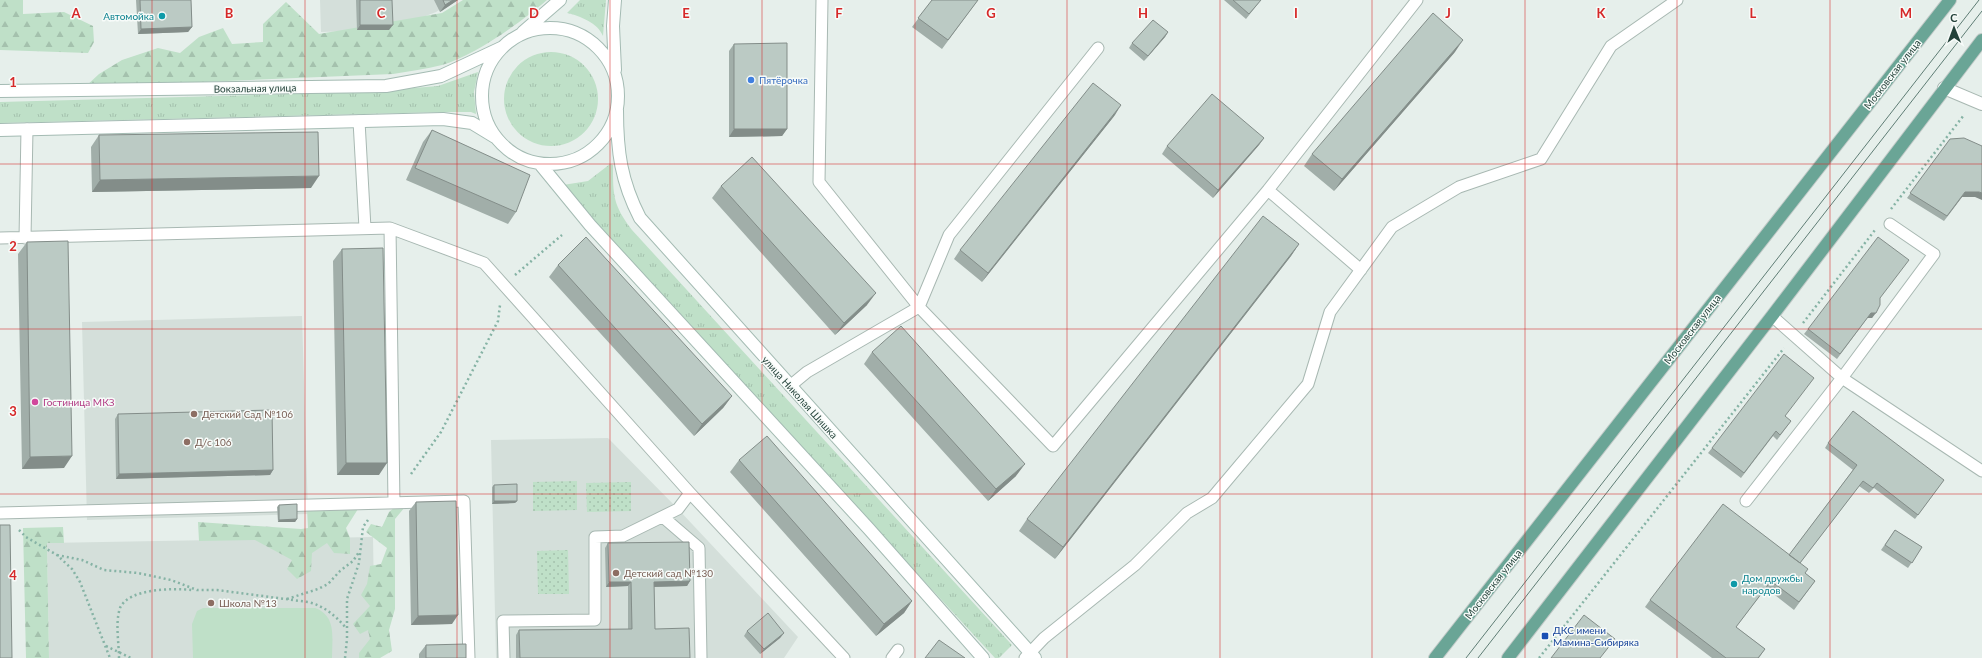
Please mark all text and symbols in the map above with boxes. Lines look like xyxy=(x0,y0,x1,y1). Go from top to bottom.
text: A xyxy=(70,5,81,21)
text: B xyxy=(225,5,234,21)
text: C xyxy=(377,5,386,21)
text: D xyxy=(529,5,539,21)
text: E xyxy=(682,5,690,21)
text: F xyxy=(835,5,843,21)
text: G xyxy=(986,5,996,21)
text: H xyxy=(1138,5,1148,21)
text: I xyxy=(1294,5,1298,21)
text: J xyxy=(1445,5,1451,21)
text: K xyxy=(1597,5,1607,21)
text: L xyxy=(1750,5,1757,21)
text: M xyxy=(1900,5,1912,21)
north arrow xyxy=(1934,8,1974,48)
place label: Автомойка xyxy=(103,10,154,22)
marker: Автомойка xyxy=(157,11,167,21)
text: С xyxy=(1950,11,1958,24)
street label: Московская улица xyxy=(1861,37,1923,111)
text: 1 xyxy=(9,74,17,90)
place label: Пятёрочка xyxy=(759,74,808,86)
marker: Пятёрочка xyxy=(746,75,756,85)
street label: Вокзальная улица xyxy=(214,81,296,95)
text: 2 xyxy=(9,238,17,254)
street label: Московская улица xyxy=(1661,292,1723,366)
street label: улица Николая Шишка xyxy=(760,353,840,441)
place label: Гостиница МКЗ xyxy=(43,396,115,408)
marker: Гостиница МКЗ xyxy=(30,397,40,407)
text: 3 xyxy=(9,403,17,419)
place label: Детский Сад №106 xyxy=(202,408,293,420)
marker: Детский Сад №106 xyxy=(189,409,199,419)
place label: Д/с 106 xyxy=(195,436,232,448)
marker: Д/с 106 xyxy=(182,437,192,447)
street label: Московская улица xyxy=(1462,547,1524,621)
text: 4 xyxy=(9,567,17,583)
place label: Детский сад №130 xyxy=(624,567,713,579)
marker: Детский сад №130 xyxy=(611,568,621,578)
place label: Дом дружбы народов xyxy=(1742,572,1803,596)
marker: Дом дружбы народов xyxy=(1729,579,1739,589)
place label: Школа №13 xyxy=(219,597,277,609)
marker: Школа №13 xyxy=(206,598,216,608)
place label: ДКС имени Мамина-Сибиряка xyxy=(1553,624,1639,648)
marker: ДКС имени Мамина-Сибиряка xyxy=(1540,631,1550,641)

